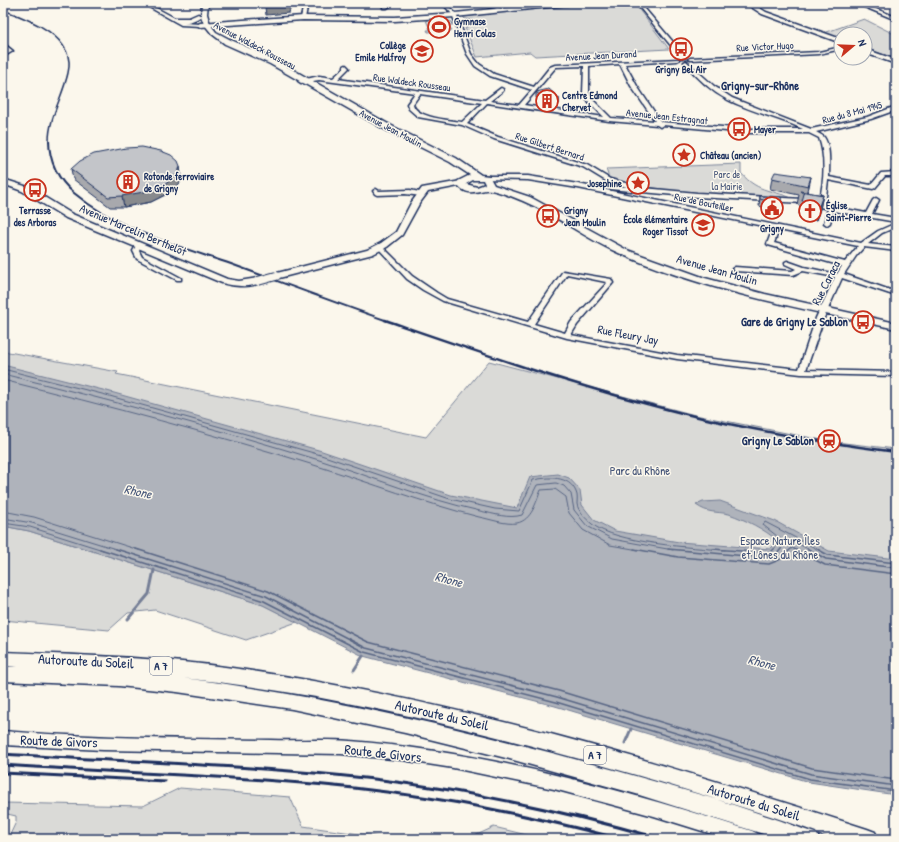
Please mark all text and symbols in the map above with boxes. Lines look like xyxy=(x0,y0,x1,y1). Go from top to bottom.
sports icon: Gymnase Henri Colas xyxy=(426,14,452,40)
place label: Gymnase Henri Colas xyxy=(454,15,496,40)
street label: Avenue Waldeck Rousseau xyxy=(212,18,298,72)
north arrow xyxy=(833,26,873,66)
bus stop icon: Grigny Bel Air xyxy=(668,36,694,62)
school or university icon: Collège Emile Malfroy xyxy=(409,38,435,64)
text: N xyxy=(855,38,870,48)
place label: Collège Emile Malfroy xyxy=(355,39,407,65)
street label: Rue Victor Hugo xyxy=(736,39,794,54)
street label: Avenue Jean Durand xyxy=(565,47,637,64)
place label: Grigny Bel Air xyxy=(655,63,707,77)
street label: Rue Waldeck Rousseau xyxy=(372,71,451,94)
district label: Grigny-sur-Rhône xyxy=(721,77,799,95)
building icon: Centre Edmond Chervet xyxy=(534,88,560,114)
place label: Centre Edmond Chervet xyxy=(562,89,617,114)
street label: Rue du 8 Mai 1945 xyxy=(821,98,884,127)
street label: Avenue Jean Moulin xyxy=(357,106,425,151)
street label: Avenue Jean Estragnat xyxy=(626,106,709,127)
bus stop icon: Mayer xyxy=(726,116,752,142)
place label: Mayer xyxy=(754,123,776,137)
street label: Rue Gilbert Bernard xyxy=(514,129,586,164)
place icon: Château (ancien) xyxy=(671,142,697,168)
place label: Château (ancien) xyxy=(700,149,762,162)
park label: Parc de la Mairie xyxy=(711,168,743,193)
building icon: Rotonde ferroviaire de Grigny xyxy=(115,169,141,195)
place label: Rotonde ferroviaire de Grigny xyxy=(144,170,214,196)
place icon: Josephine xyxy=(625,170,651,196)
bus stop icon: Terrasse des Arboras xyxy=(22,177,48,203)
place label: Josephine xyxy=(587,177,622,191)
street label: Rue de Bouteiller xyxy=(673,190,735,215)
public building icon: Grigny xyxy=(759,195,785,221)
church icon: Église Saint-Pierre xyxy=(797,198,823,224)
street label: Avenue Marcelin Berthelot xyxy=(77,199,190,260)
place label: Église Saint-Pierre xyxy=(826,199,871,224)
bus stop icon: Grigny Jean Moulin xyxy=(535,203,561,229)
place label: Terrasse des Arboras xyxy=(14,204,56,229)
place label: Grigny Jean Moulin xyxy=(564,204,606,229)
school or university icon: École élémentaire Roger Tissot xyxy=(690,212,716,238)
place label: École élémentaire Roger Tissot xyxy=(623,213,689,239)
place label: Grigny xyxy=(760,222,785,236)
street label: Avenue Jean Moulin xyxy=(675,250,760,289)
street label: Rue Caraca xyxy=(807,257,844,308)
bus stop icon: Gare de Grigny Le Sablon xyxy=(850,309,876,335)
place label: Gare de Grigny Le Sablon xyxy=(741,313,849,331)
street label: Rue Fleury Jay xyxy=(596,320,660,349)
station icon: Grigny Le Sablon xyxy=(816,428,842,454)
place label: Grigny Le Sablon xyxy=(742,432,815,450)
park label: Parc du Rhône xyxy=(610,462,670,479)
water label: Rhone xyxy=(123,479,154,503)
park label: Espace Nature Îles et Lônes du Rhône xyxy=(740,532,820,563)
water label: Rhone xyxy=(433,567,465,591)
street label: Autoroute du Soleil xyxy=(38,649,135,673)
water label: Rhone xyxy=(746,650,778,674)
road number: A 7 xyxy=(150,657,172,675)
street label: Autoroute du Soleil xyxy=(393,694,491,735)
street label: Route de Givors xyxy=(20,730,98,751)
street label: Route de Givors xyxy=(344,739,423,766)
road number: A 7 xyxy=(584,746,606,764)
street label: Autoroute du Soleil xyxy=(706,778,803,825)

